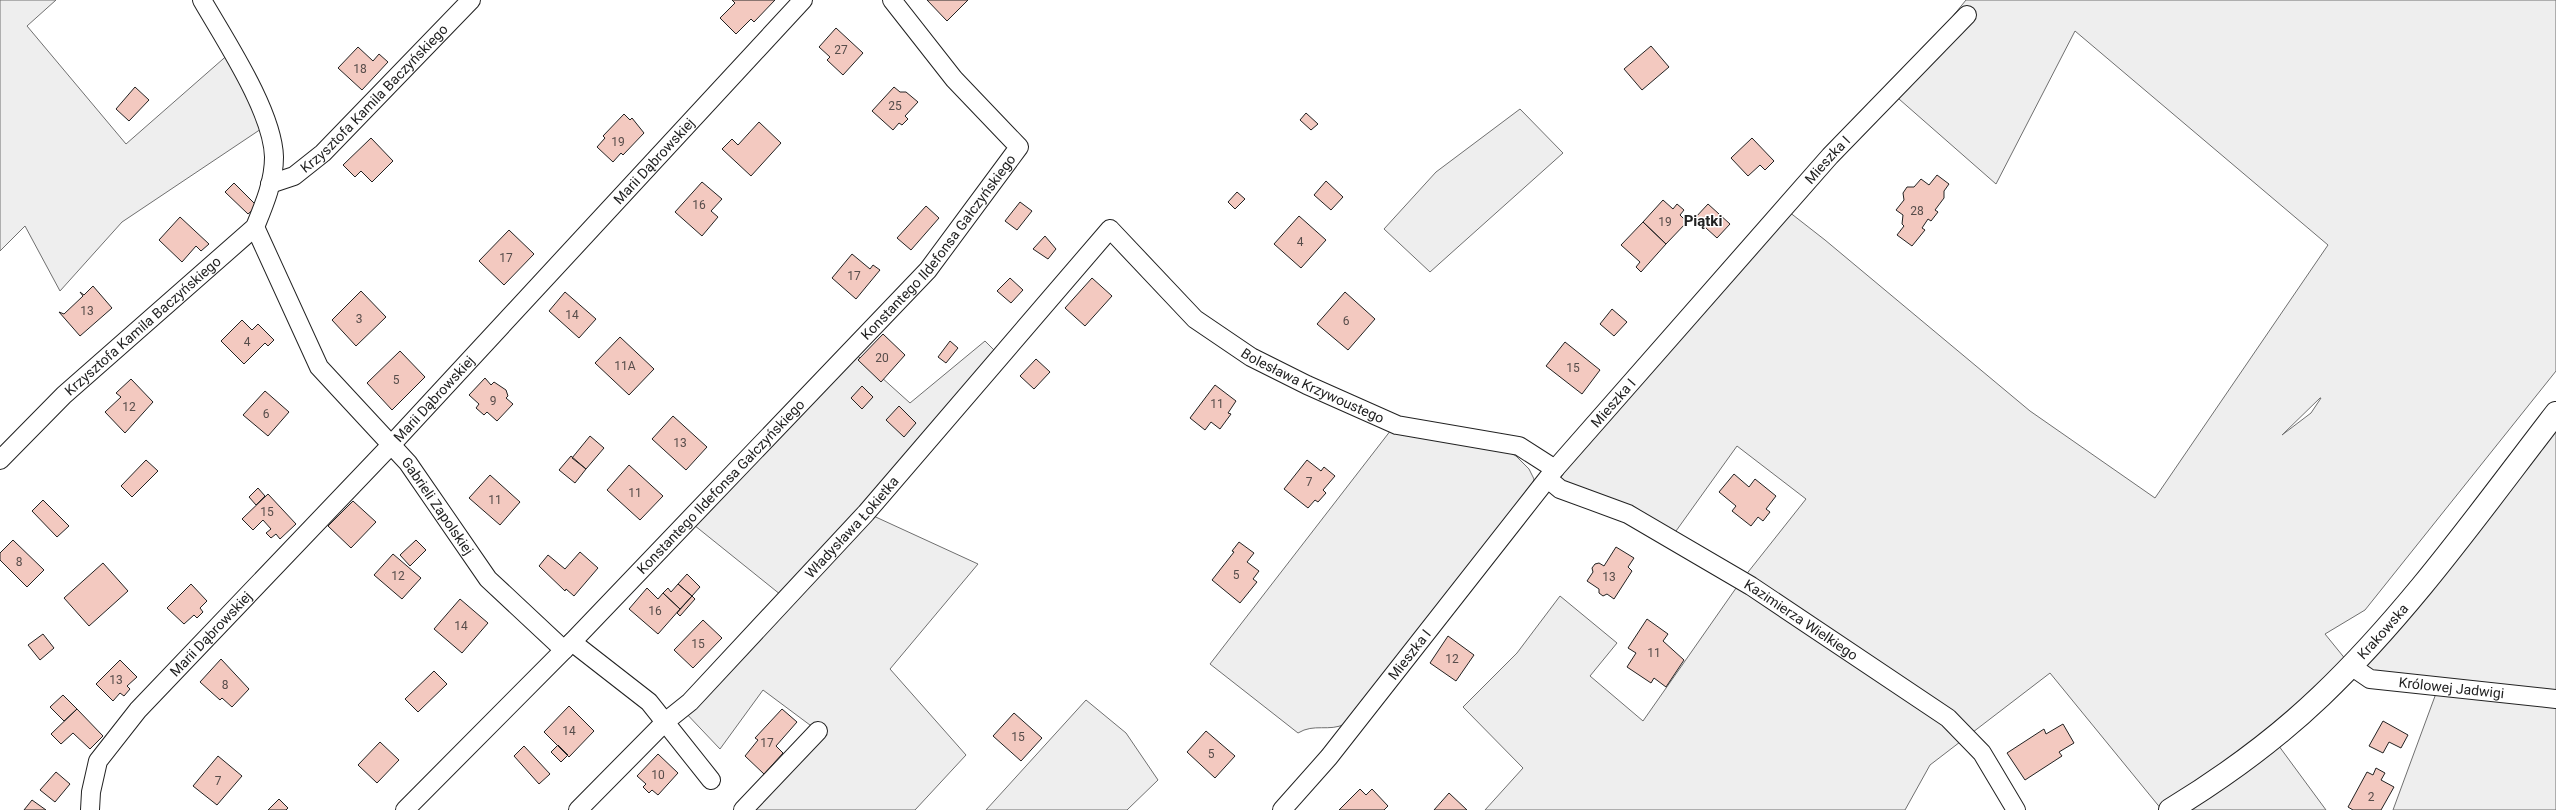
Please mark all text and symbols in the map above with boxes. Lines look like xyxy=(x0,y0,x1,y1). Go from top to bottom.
street label: Krzysztofa Kamila Baczyńskiego xyxy=(297,21,451,176)
house number: 27 xyxy=(834,43,848,57)
house number: 18 xyxy=(353,62,367,76)
house number: 25 xyxy=(888,99,902,113)
street label: Marii Dąbrowskiej xyxy=(610,115,698,207)
street label: Mieszka I xyxy=(1801,132,1853,187)
house number: 19 xyxy=(611,135,625,149)
street label: Konstantego Ildefonsa Gałczyńskiego xyxy=(858,151,1019,343)
house number: 16 xyxy=(692,198,706,212)
house number: 28 xyxy=(1910,204,1924,218)
district label: Piątki xyxy=(1684,212,1722,230)
house number: 19 xyxy=(1658,215,1672,229)
house number: 4 xyxy=(1297,235,1304,249)
house number: 17 xyxy=(499,251,513,265)
street label: Krzysztofa Kamila Baczyńskiego xyxy=(61,253,224,399)
house number: 17 xyxy=(847,269,861,283)
house number: 13 xyxy=(80,304,94,318)
house number: 14 xyxy=(565,308,579,322)
house number: 3 xyxy=(356,312,362,326)
house number: 6 xyxy=(1343,314,1350,328)
house number: 4 xyxy=(244,335,251,349)
street label: Bolesława Krzywoustego xyxy=(1238,345,1387,426)
house number: 20 xyxy=(875,351,889,365)
street label: Marii Dąbrowskiej xyxy=(390,353,477,445)
house number: 11A xyxy=(614,359,636,373)
house number: 15 xyxy=(1566,361,1580,375)
house number: 5 xyxy=(393,373,400,387)
street label: Mieszka I xyxy=(1588,375,1639,430)
house number: 9 xyxy=(490,394,496,408)
street label: Konstantego Ildefonsa Gałczyńskiego xyxy=(634,396,808,577)
house number: 11 xyxy=(1210,397,1224,411)
house number: 12 xyxy=(122,400,136,414)
house number: 6 xyxy=(263,407,270,421)
house number: 13 xyxy=(673,436,687,450)
street label: Gabrieli Zapolskiej xyxy=(399,454,477,558)
street label: Władysława Łokietka xyxy=(802,473,902,581)
house number: 7 xyxy=(1306,475,1313,489)
house number: 11 xyxy=(628,486,642,500)
house number: 11 xyxy=(488,493,502,507)
house number: 15 xyxy=(260,505,274,519)
house number: 8 xyxy=(16,555,23,569)
house number: 5 xyxy=(1233,568,1240,582)
house number: 12 xyxy=(391,569,405,583)
house number: 13 xyxy=(1602,570,1616,584)
street label: Kazimierza Wielkiego xyxy=(1742,576,1861,663)
street label: Marii Dąbrowskiej xyxy=(167,588,255,680)
street label: Krakowska xyxy=(2354,600,2412,662)
house number: 16 xyxy=(648,604,662,618)
house number: 14 xyxy=(454,619,468,633)
street label: Mieszka I xyxy=(1385,626,1434,683)
house number: 15 xyxy=(691,637,705,651)
house number: 11 xyxy=(1647,646,1661,660)
house number: 12 xyxy=(1445,652,1459,666)
house number: 13 xyxy=(109,673,123,687)
street label: Królowej Jadwigi xyxy=(2398,674,2505,701)
house number: 8 xyxy=(222,678,229,692)
house number: 14 xyxy=(562,724,576,738)
house number: 15 xyxy=(1011,730,1025,744)
house number: 17 xyxy=(760,736,774,750)
house number: 5 xyxy=(1208,747,1215,761)
house number: 10 xyxy=(651,768,665,782)
house number: 7 xyxy=(215,774,222,788)
house number: 2 xyxy=(2368,790,2375,804)

